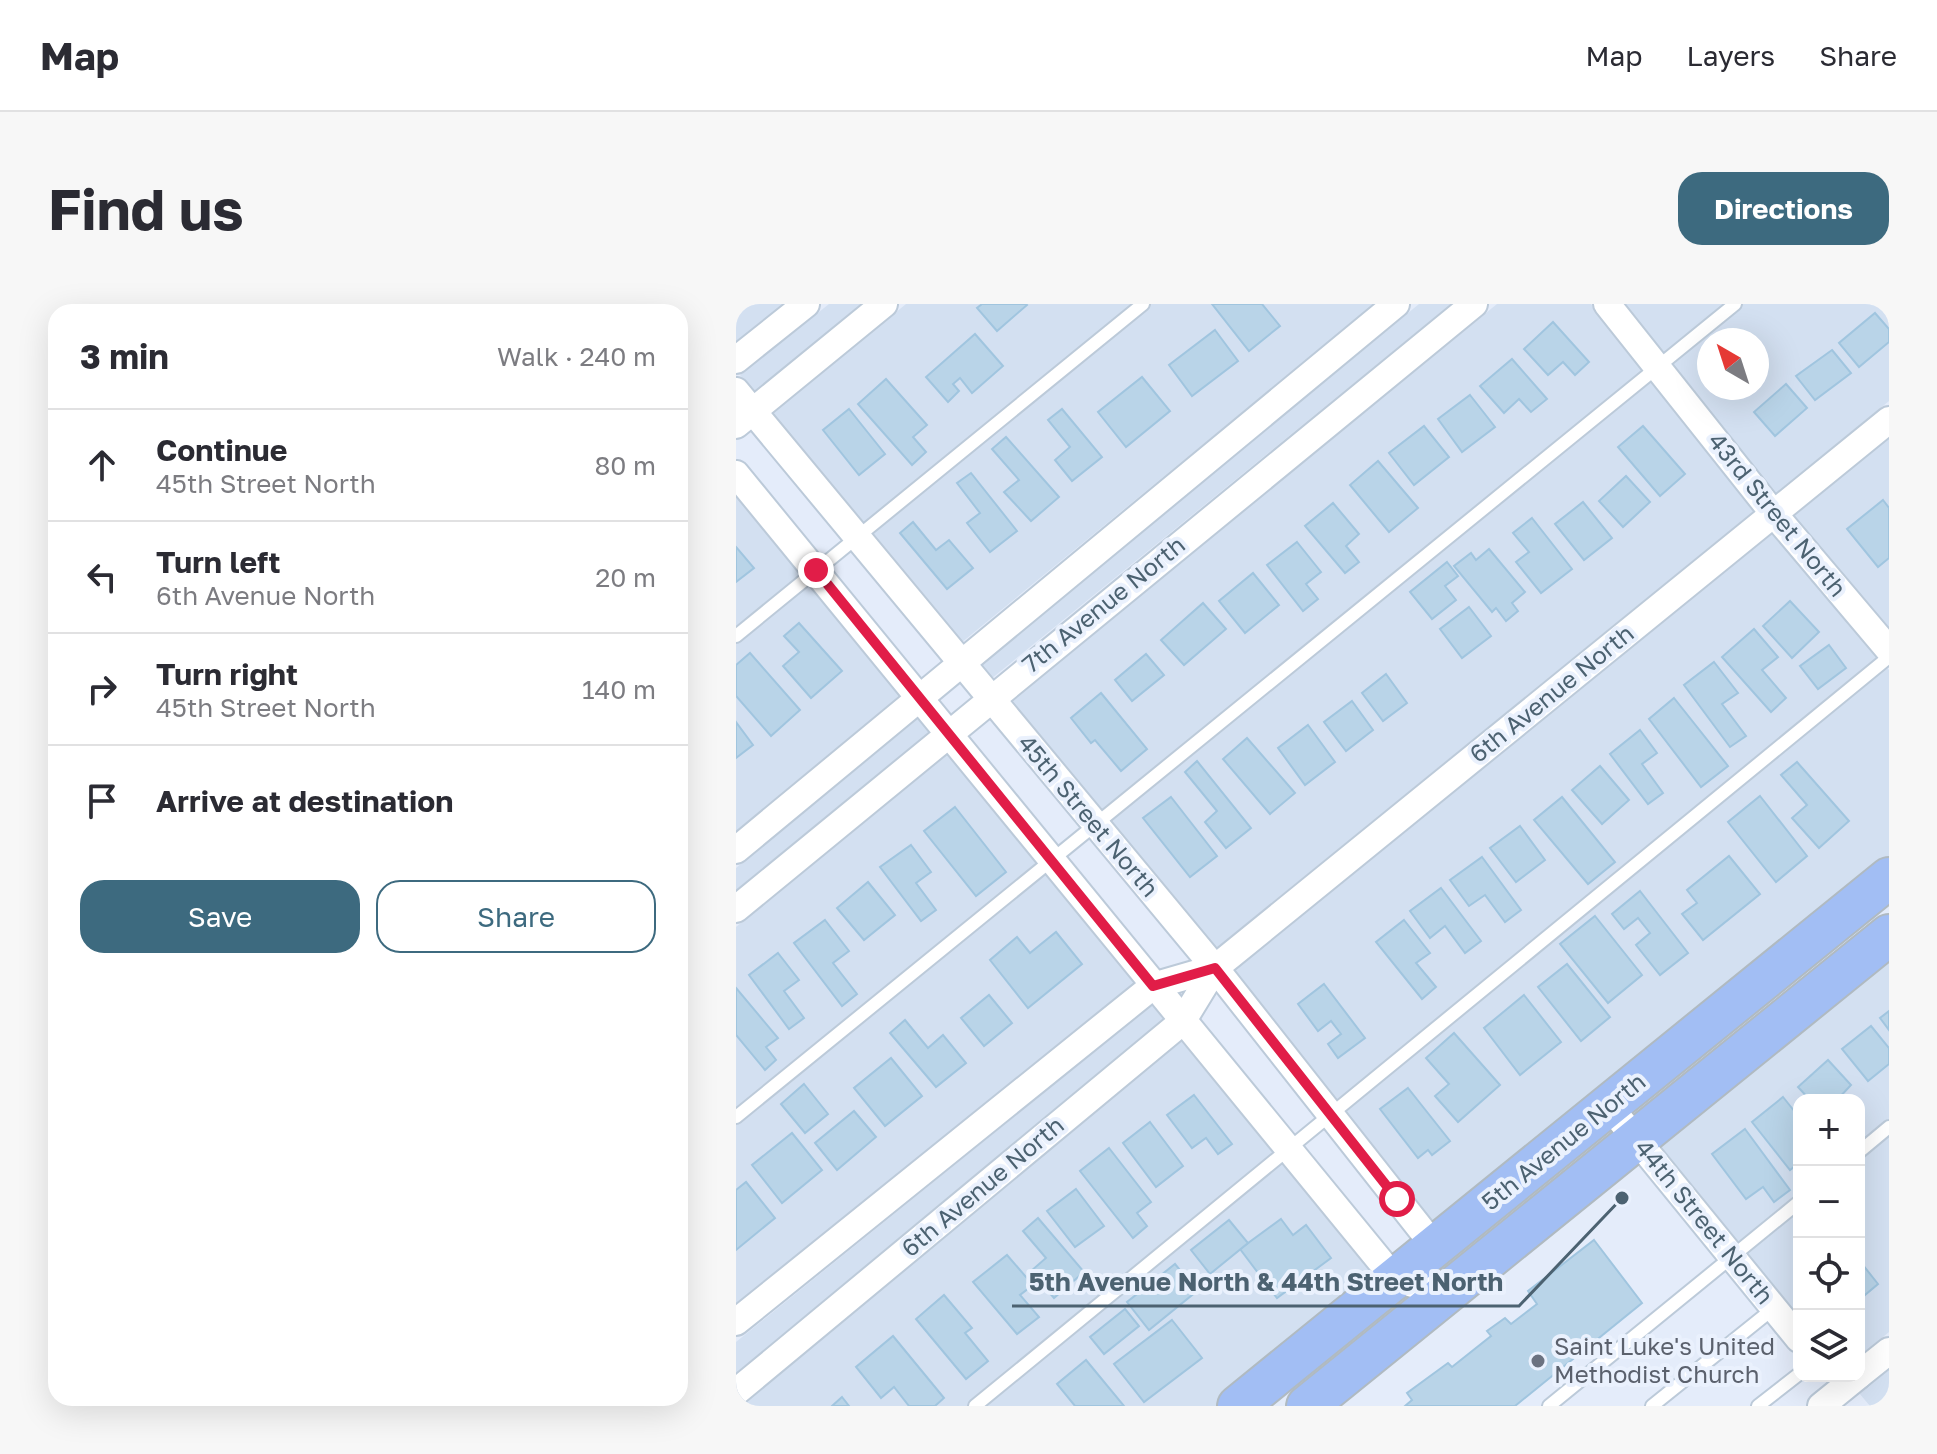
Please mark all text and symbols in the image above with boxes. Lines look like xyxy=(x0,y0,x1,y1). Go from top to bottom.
text: Map xyxy=(40,33,119,78)
text: Map xyxy=(1585,39,1643,72)
text: Layers xyxy=(1687,39,1775,72)
text: Share xyxy=(1819,39,1897,72)
button: Directions xyxy=(1678,172,1889,245)
text: Find us xyxy=(48,175,244,242)
north arrow xyxy=(1697,328,1769,400)
text: 3 min xyxy=(80,336,169,376)
text: Walk · 240 m xyxy=(497,341,656,372)
street label: 43rd Street North xyxy=(1703,426,1853,602)
text: Continue xyxy=(156,432,287,468)
icon: ahead xyxy=(80,443,124,487)
text: 80 m xyxy=(595,450,656,481)
text: 45th Street North xyxy=(156,468,376,499)
street label: 7th Avenue North xyxy=(1016,529,1190,678)
text: Turn left xyxy=(156,544,281,580)
route end xyxy=(798,552,834,588)
icon: left xyxy=(80,555,124,599)
text: 20 m xyxy=(595,562,656,593)
text: 6th Avenue North xyxy=(156,580,375,611)
street label: 6th Avenue North xyxy=(1463,618,1639,768)
text: Turn right xyxy=(156,656,298,692)
icon: right xyxy=(80,667,124,711)
text: 140 m xyxy=(582,674,656,705)
text: 45th Street North xyxy=(156,692,376,723)
street label: 45th Street North xyxy=(1013,728,1165,902)
icon: arrive xyxy=(80,779,124,823)
text: Arrive at destination xyxy=(156,783,453,819)
button: Save xyxy=(80,880,360,953)
button: Share xyxy=(376,880,656,953)
street label: 5th Avenue North xyxy=(1475,1066,1651,1216)
map controls xyxy=(1793,1094,1865,1382)
button: + xyxy=(1793,1094,1865,1166)
street label: 6th Avenue North xyxy=(895,1110,1069,1262)
street label: 44th Street North xyxy=(1630,1133,1780,1309)
button: − xyxy=(1793,1166,1865,1238)
route start xyxy=(1379,1181,1415,1217)
button: locate xyxy=(1793,1238,1865,1310)
callout: 5th Avenue North & 44th Street North xyxy=(1012,1256,1519,1306)
text: 5th Avenue North & 44th Street North xyxy=(1029,1266,1503,1297)
button: layers xyxy=(1793,1310,1865,1382)
place label: Saint Luke's United Methodist Church xyxy=(1554,1331,1775,1388)
marker: Saint Luke's United Methodist Church xyxy=(1529,1352,1547,1370)

